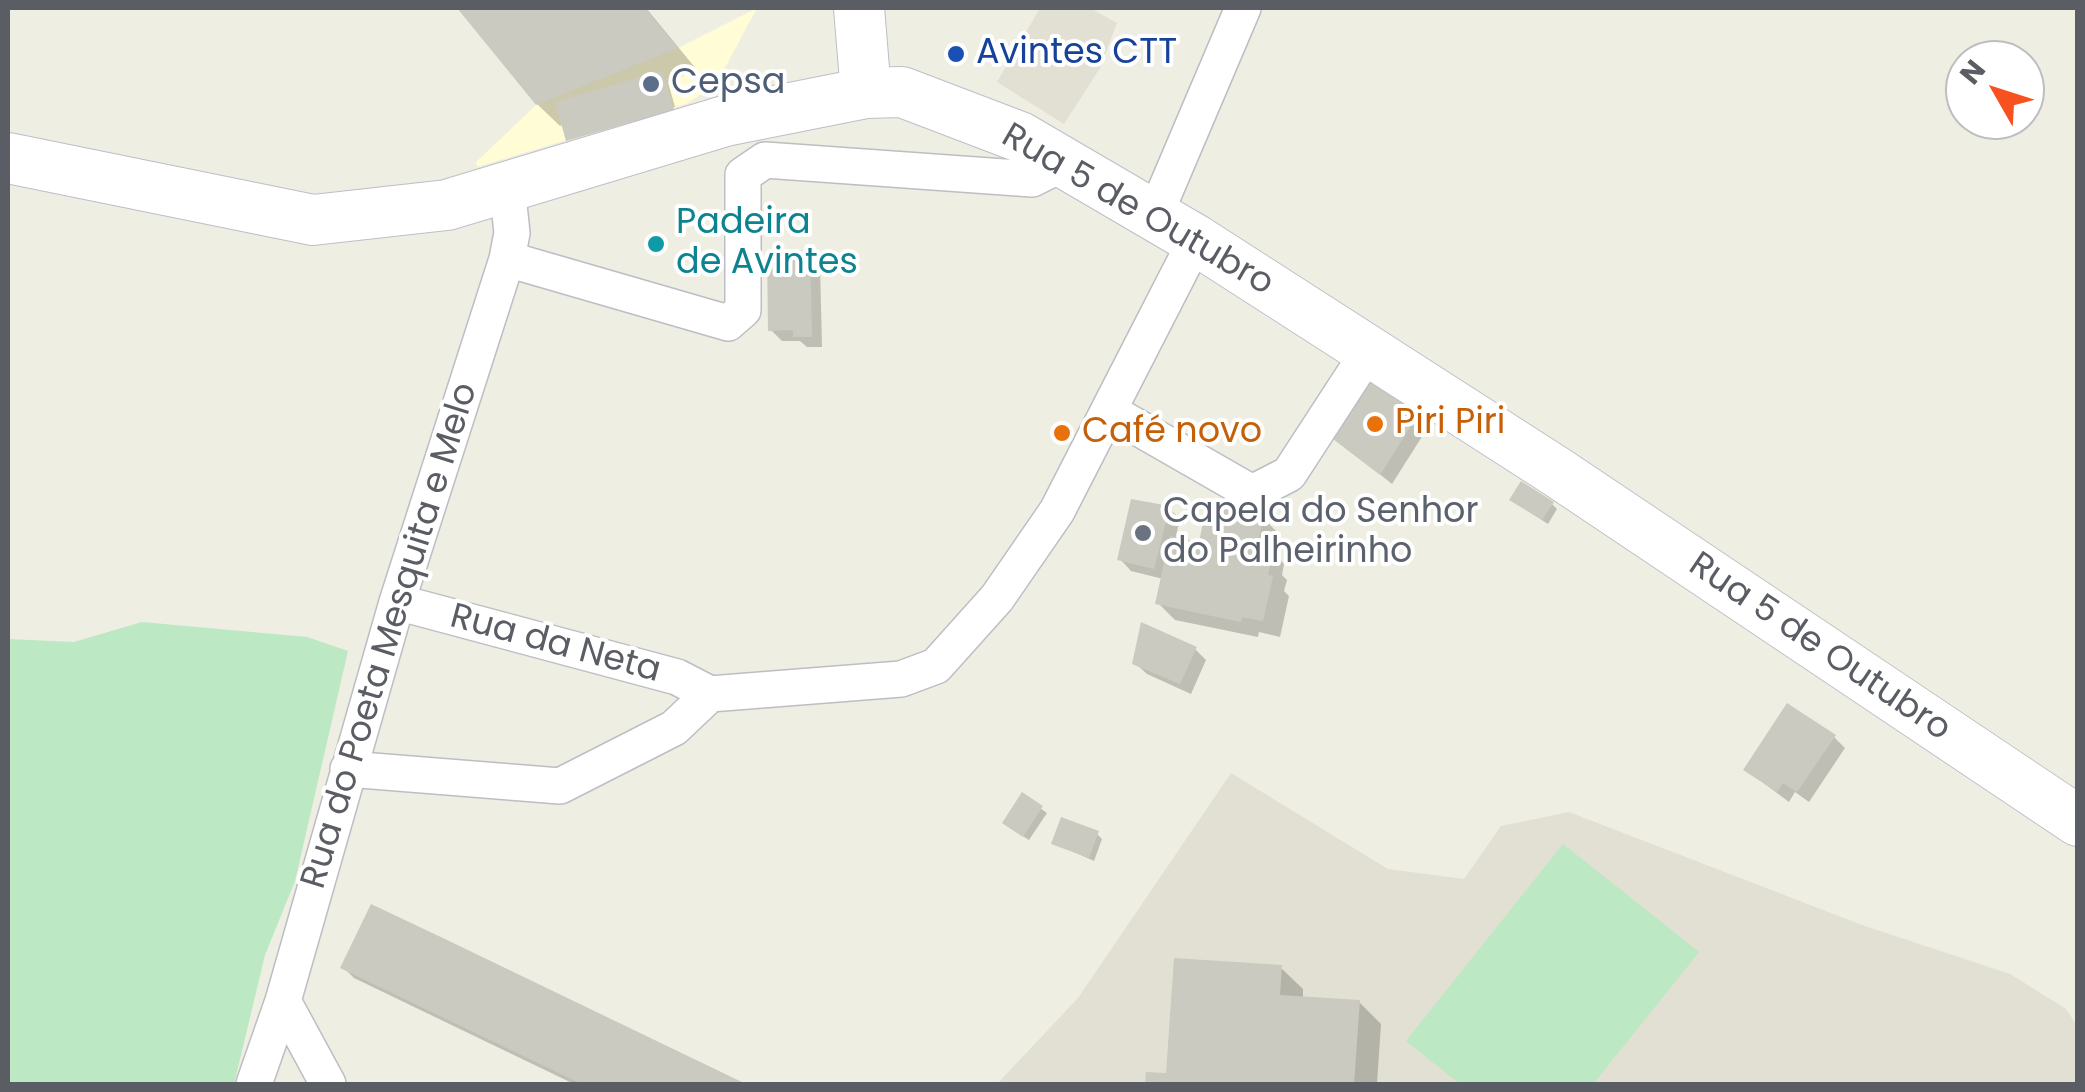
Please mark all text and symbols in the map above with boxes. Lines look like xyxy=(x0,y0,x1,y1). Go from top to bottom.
place label: Avintes CTT xyxy=(976,33,1177,75)
north arrow xyxy=(1945,40,2045,140)
marker: Avintes CTT xyxy=(945,43,967,65)
text: N xyxy=(1951,52,1995,93)
place label: Cepsa xyxy=(671,63,785,105)
marker: Cepsa xyxy=(640,73,662,95)
street label: Rua 5 de Outubro xyxy=(994,116,1280,306)
place label: Padeira de Avintes xyxy=(676,203,858,285)
marker: Padeira de Avintes xyxy=(645,233,667,255)
street label: Rua do Poeta Mesquita e Melo xyxy=(294,378,488,894)
place label: Piri Piri xyxy=(1395,403,1505,445)
place label: Café novo xyxy=(1082,412,1262,454)
marker: Piri Piri xyxy=(1364,413,1386,435)
marker: Café novo xyxy=(1051,422,1073,444)
place label: Capela do Senhor do Palheirinho xyxy=(1163,492,1479,574)
marker: Capela do Senhor do Palheirinho xyxy=(1132,522,1154,544)
street label: Rua 5 de Outubro xyxy=(1680,545,1958,751)
street label: Rua da Neta xyxy=(445,597,665,693)

